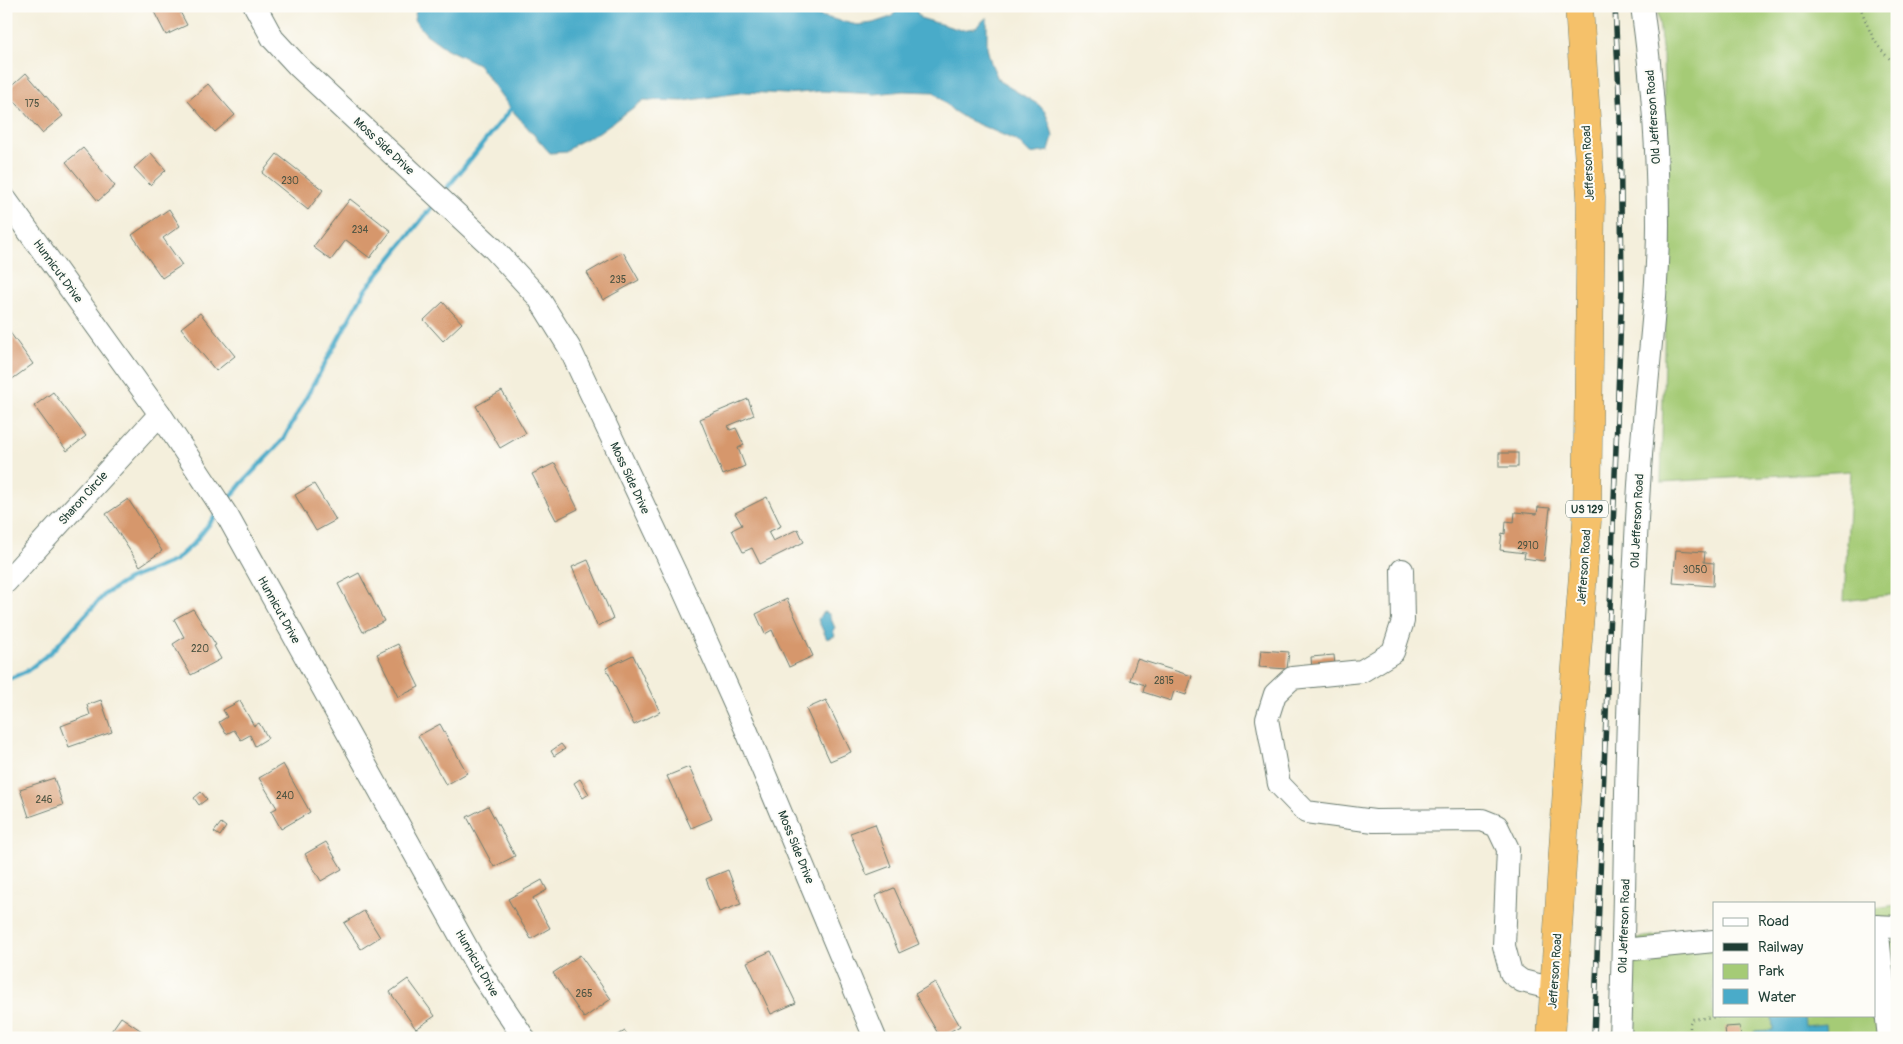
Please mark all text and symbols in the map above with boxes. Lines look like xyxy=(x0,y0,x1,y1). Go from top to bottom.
street label: Old Jefferson Road xyxy=(1643,69,1664,165)
house number: 175 xyxy=(25,98,39,110)
street label: Moss Side Drive xyxy=(350,114,417,178)
street label: Jefferson Road xyxy=(1579,125,1598,201)
house number: 230 xyxy=(281,175,299,187)
house number: 234 xyxy=(352,224,369,236)
street label: Hunnicut Drive xyxy=(30,237,86,306)
house number: 235 xyxy=(610,274,626,286)
street label: Moss Side Drive xyxy=(606,440,653,517)
street label: Sharon Circle xyxy=(55,468,111,528)
street label: Old Jefferson Road xyxy=(1628,473,1647,569)
road number: US 129 xyxy=(1566,500,1608,518)
street label: Jefferson Road xyxy=(1574,529,1595,605)
house number: 2910 xyxy=(1517,540,1539,552)
house number: 3050 xyxy=(1683,564,1707,576)
street label: Hunnicut Drive xyxy=(254,574,303,647)
house number: 220 xyxy=(191,643,209,655)
house number: 2815 xyxy=(1154,675,1174,687)
house number: 240 xyxy=(276,790,294,802)
house number: 246 xyxy=(35,794,53,806)
street label: Moss Side Drive xyxy=(774,808,817,886)
street label: Old Jefferson Road xyxy=(1615,878,1634,974)
legend xyxy=(1713,902,1876,1016)
text: Road xyxy=(1758,912,1789,931)
street label: Hunnicut Drive xyxy=(451,927,502,999)
street label: Jefferson Road xyxy=(1545,933,1566,1009)
text: Railway xyxy=(1758,938,1804,957)
text: Park xyxy=(1758,962,1785,981)
house number: 265 xyxy=(576,988,592,1000)
text: Water xyxy=(1758,988,1797,1007)

